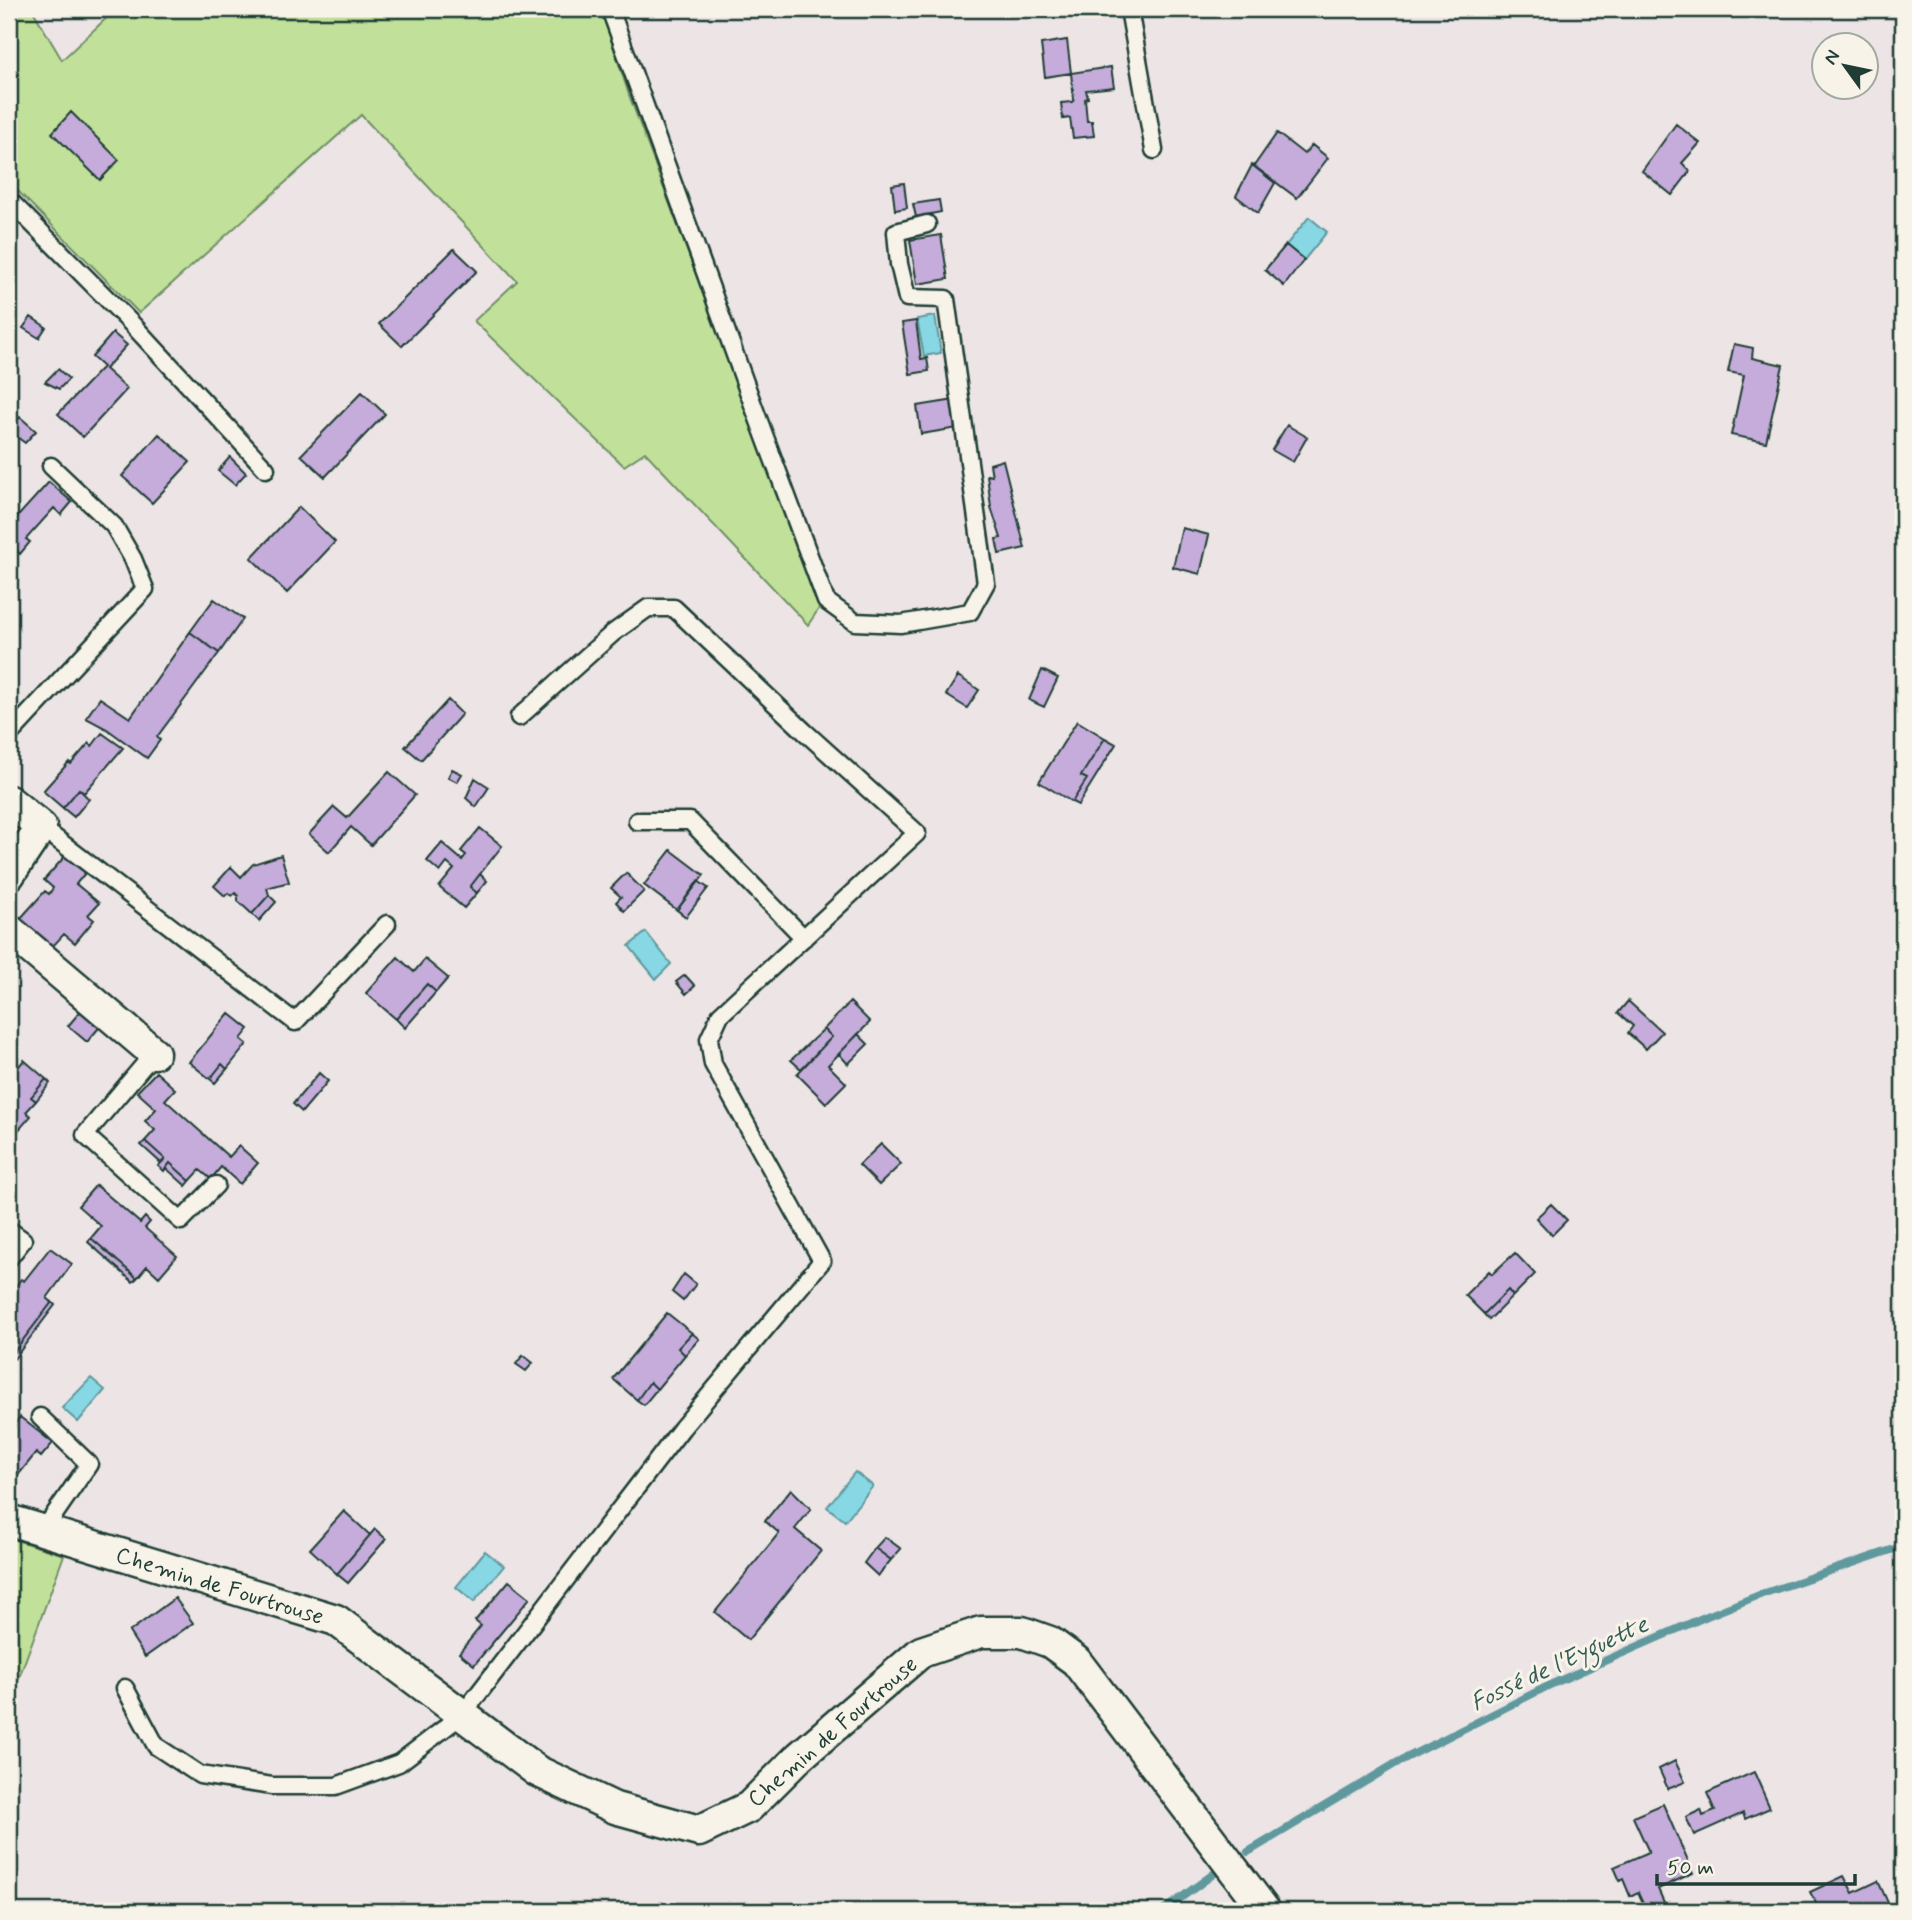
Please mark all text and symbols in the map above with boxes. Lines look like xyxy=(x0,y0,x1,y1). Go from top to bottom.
north arrow xyxy=(1811,32,1881,102)
text: N xyxy=(1818,45,1846,70)
street label: Chemin de Fourtrouse xyxy=(112,1541,327,1633)
water label: Fossé de l'Eyguette xyxy=(1466,1609,1656,1722)
street label: Chemin de Fourtrouse xyxy=(742,1650,925,1815)
scale bar xyxy=(1657,1843,1854,1887)
text: 50 m xyxy=(1667,1854,1714,1882)

